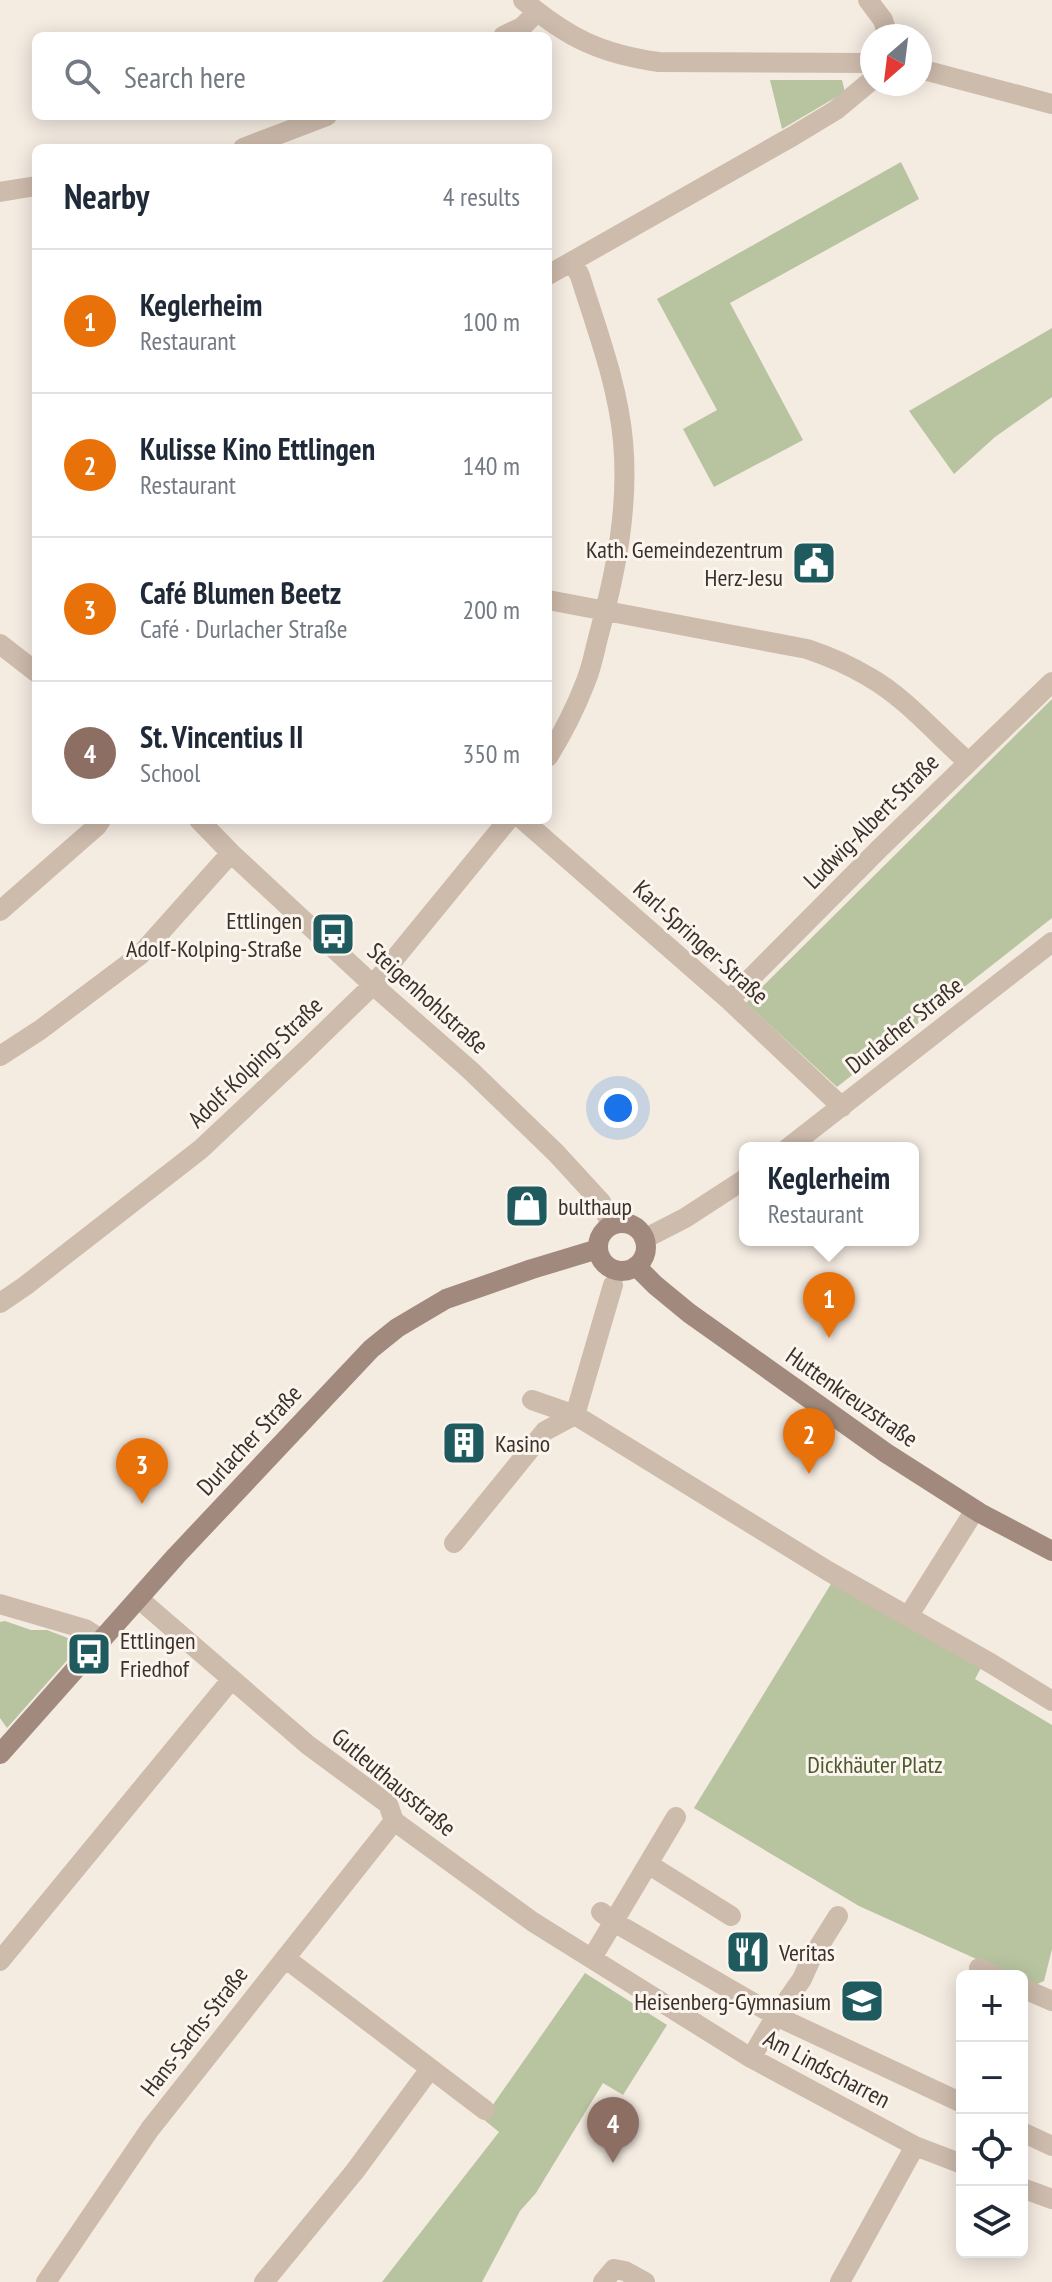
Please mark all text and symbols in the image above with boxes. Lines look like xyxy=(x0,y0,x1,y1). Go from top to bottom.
north arrow xyxy=(860,24,932,96)
search box xyxy=(32,32,552,120)
icon: search xyxy=(60,54,104,98)
text: Search here xyxy=(124,57,246,96)
text: Nearby xyxy=(64,174,149,218)
text: 4 results xyxy=(443,180,520,213)
text: Keglerheim xyxy=(140,285,262,324)
text: 1 xyxy=(84,305,96,338)
text: 100 m xyxy=(462,305,520,338)
text: Restaurant xyxy=(140,324,236,357)
text: Kulisse Kino Ettlingen xyxy=(140,429,375,468)
text: 2 xyxy=(84,449,96,482)
text: 140 m xyxy=(462,449,520,482)
text: Restaurant xyxy=(140,468,236,501)
place label: Kath. Gemeindezentrum Herz-Jesu xyxy=(586,534,783,593)
public building icon: Kath. Gemeindezentrum Herz-Jesu xyxy=(790,539,838,587)
text: Café Blumen Beetz xyxy=(140,573,341,612)
text: 3 xyxy=(84,593,96,626)
text: 200 m xyxy=(462,593,520,626)
text: Café · Durlacher Straße xyxy=(140,612,348,645)
text: St. Vincentius II xyxy=(140,717,303,756)
text: 4 xyxy=(84,737,96,770)
text: 350 m xyxy=(462,737,520,770)
street label: Ludwig-Albert-Straße xyxy=(797,747,945,895)
text: School xyxy=(140,756,200,789)
street label: Karl-Springer-Straße xyxy=(627,873,775,1011)
place label: Ettlingen Adolf-Kolping-Straße xyxy=(126,905,302,964)
bus stop icon: Ettlingen Adolf-Kolping-Straße xyxy=(309,910,357,958)
street label: Steigenhohlstraße xyxy=(361,936,495,1060)
street label: Durlacher Straße xyxy=(839,970,969,1080)
street label: Adolf-Kolping-Straße xyxy=(181,990,329,1134)
your location xyxy=(598,1088,638,1128)
popup xyxy=(739,1142,919,1246)
text: Keglerheim xyxy=(768,1158,890,1197)
shop icon: bulthaup xyxy=(503,1182,551,1230)
place label: bulthaup xyxy=(558,1191,632,1222)
text: Restaurant xyxy=(768,1197,864,1230)
pin: 1 xyxy=(803,1272,855,1338)
street label: Huttenkreuzstraße xyxy=(780,1340,924,1454)
street label: Durlacher Straße xyxy=(190,1378,308,1502)
pin: 2 xyxy=(783,1408,835,1474)
building icon: Kasino xyxy=(440,1419,488,1467)
place label: Kasino xyxy=(495,1428,550,1459)
pin: 3 xyxy=(116,1438,168,1504)
place label: Ettlingen Friedhof xyxy=(120,1625,196,1684)
bus stop icon: Ettlingen Friedhof xyxy=(65,1630,113,1678)
street label: Gutleuthausstraße xyxy=(326,1721,462,1843)
park label: Dickhäuter Platz xyxy=(807,1749,943,1780)
restaurant icon: Veritas xyxy=(724,1928,772,1976)
place label: Veritas xyxy=(778,1937,835,1968)
street label: Hans-Sachs-Straße xyxy=(134,1960,254,2102)
map controls xyxy=(956,1970,1028,2258)
button: + xyxy=(956,1970,1028,2042)
school or university icon: Heisenberg-Gymnasium xyxy=(838,1977,886,2025)
place label: Heisenberg-Gymnasium xyxy=(634,1986,831,2017)
street label: Am Lindscharren xyxy=(759,2023,895,2115)
button: − xyxy=(956,2042,1028,2114)
pin: 4 xyxy=(587,2097,639,2163)
button: locate xyxy=(956,2114,1028,2186)
button: layers xyxy=(956,2186,1028,2258)

